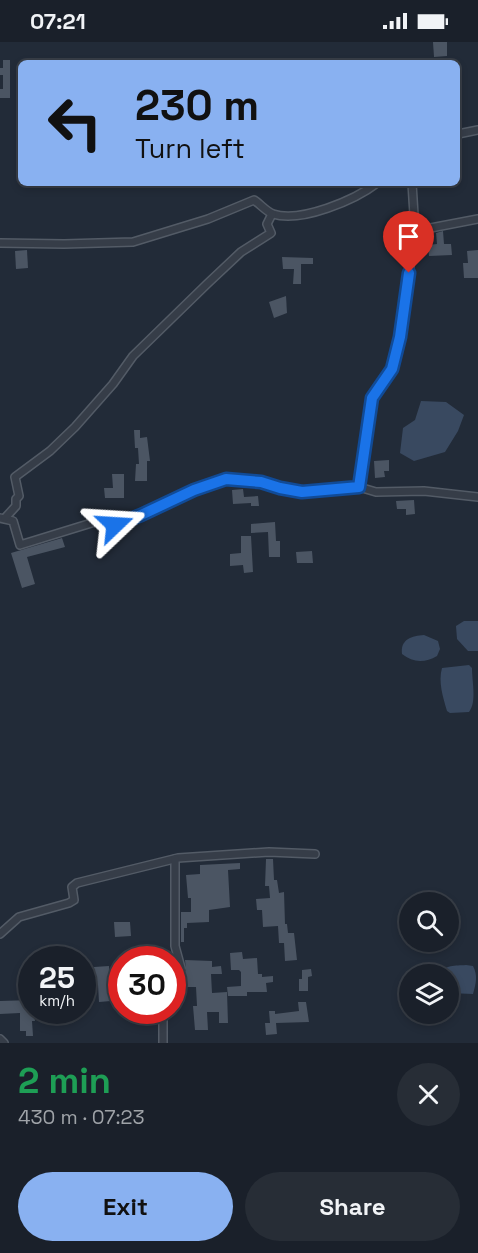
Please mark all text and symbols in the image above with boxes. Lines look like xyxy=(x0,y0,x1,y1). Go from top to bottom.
text: 07:21 xyxy=(30,7,86,35)
text: 230 m xyxy=(135,79,259,132)
icon: left xyxy=(36,84,114,162)
text: Turn left xyxy=(135,131,245,166)
pin xyxy=(383,211,434,273)
icon: arrive xyxy=(392,220,425,253)
position arrow xyxy=(83,493,147,557)
map controls xyxy=(399,892,459,1024)
button: search xyxy=(399,892,459,952)
speed limit sign: 30 xyxy=(108,946,186,1024)
text: 25 xyxy=(39,958,75,997)
button: layers xyxy=(399,964,459,1024)
text: km/h xyxy=(39,991,75,1010)
text: 2 min xyxy=(18,1058,111,1104)
button: close xyxy=(397,1063,460,1126)
text: 430 m · 07:23 xyxy=(18,1104,145,1130)
button: Exit xyxy=(18,1172,233,1241)
button: Share xyxy=(245,1172,460,1241)

